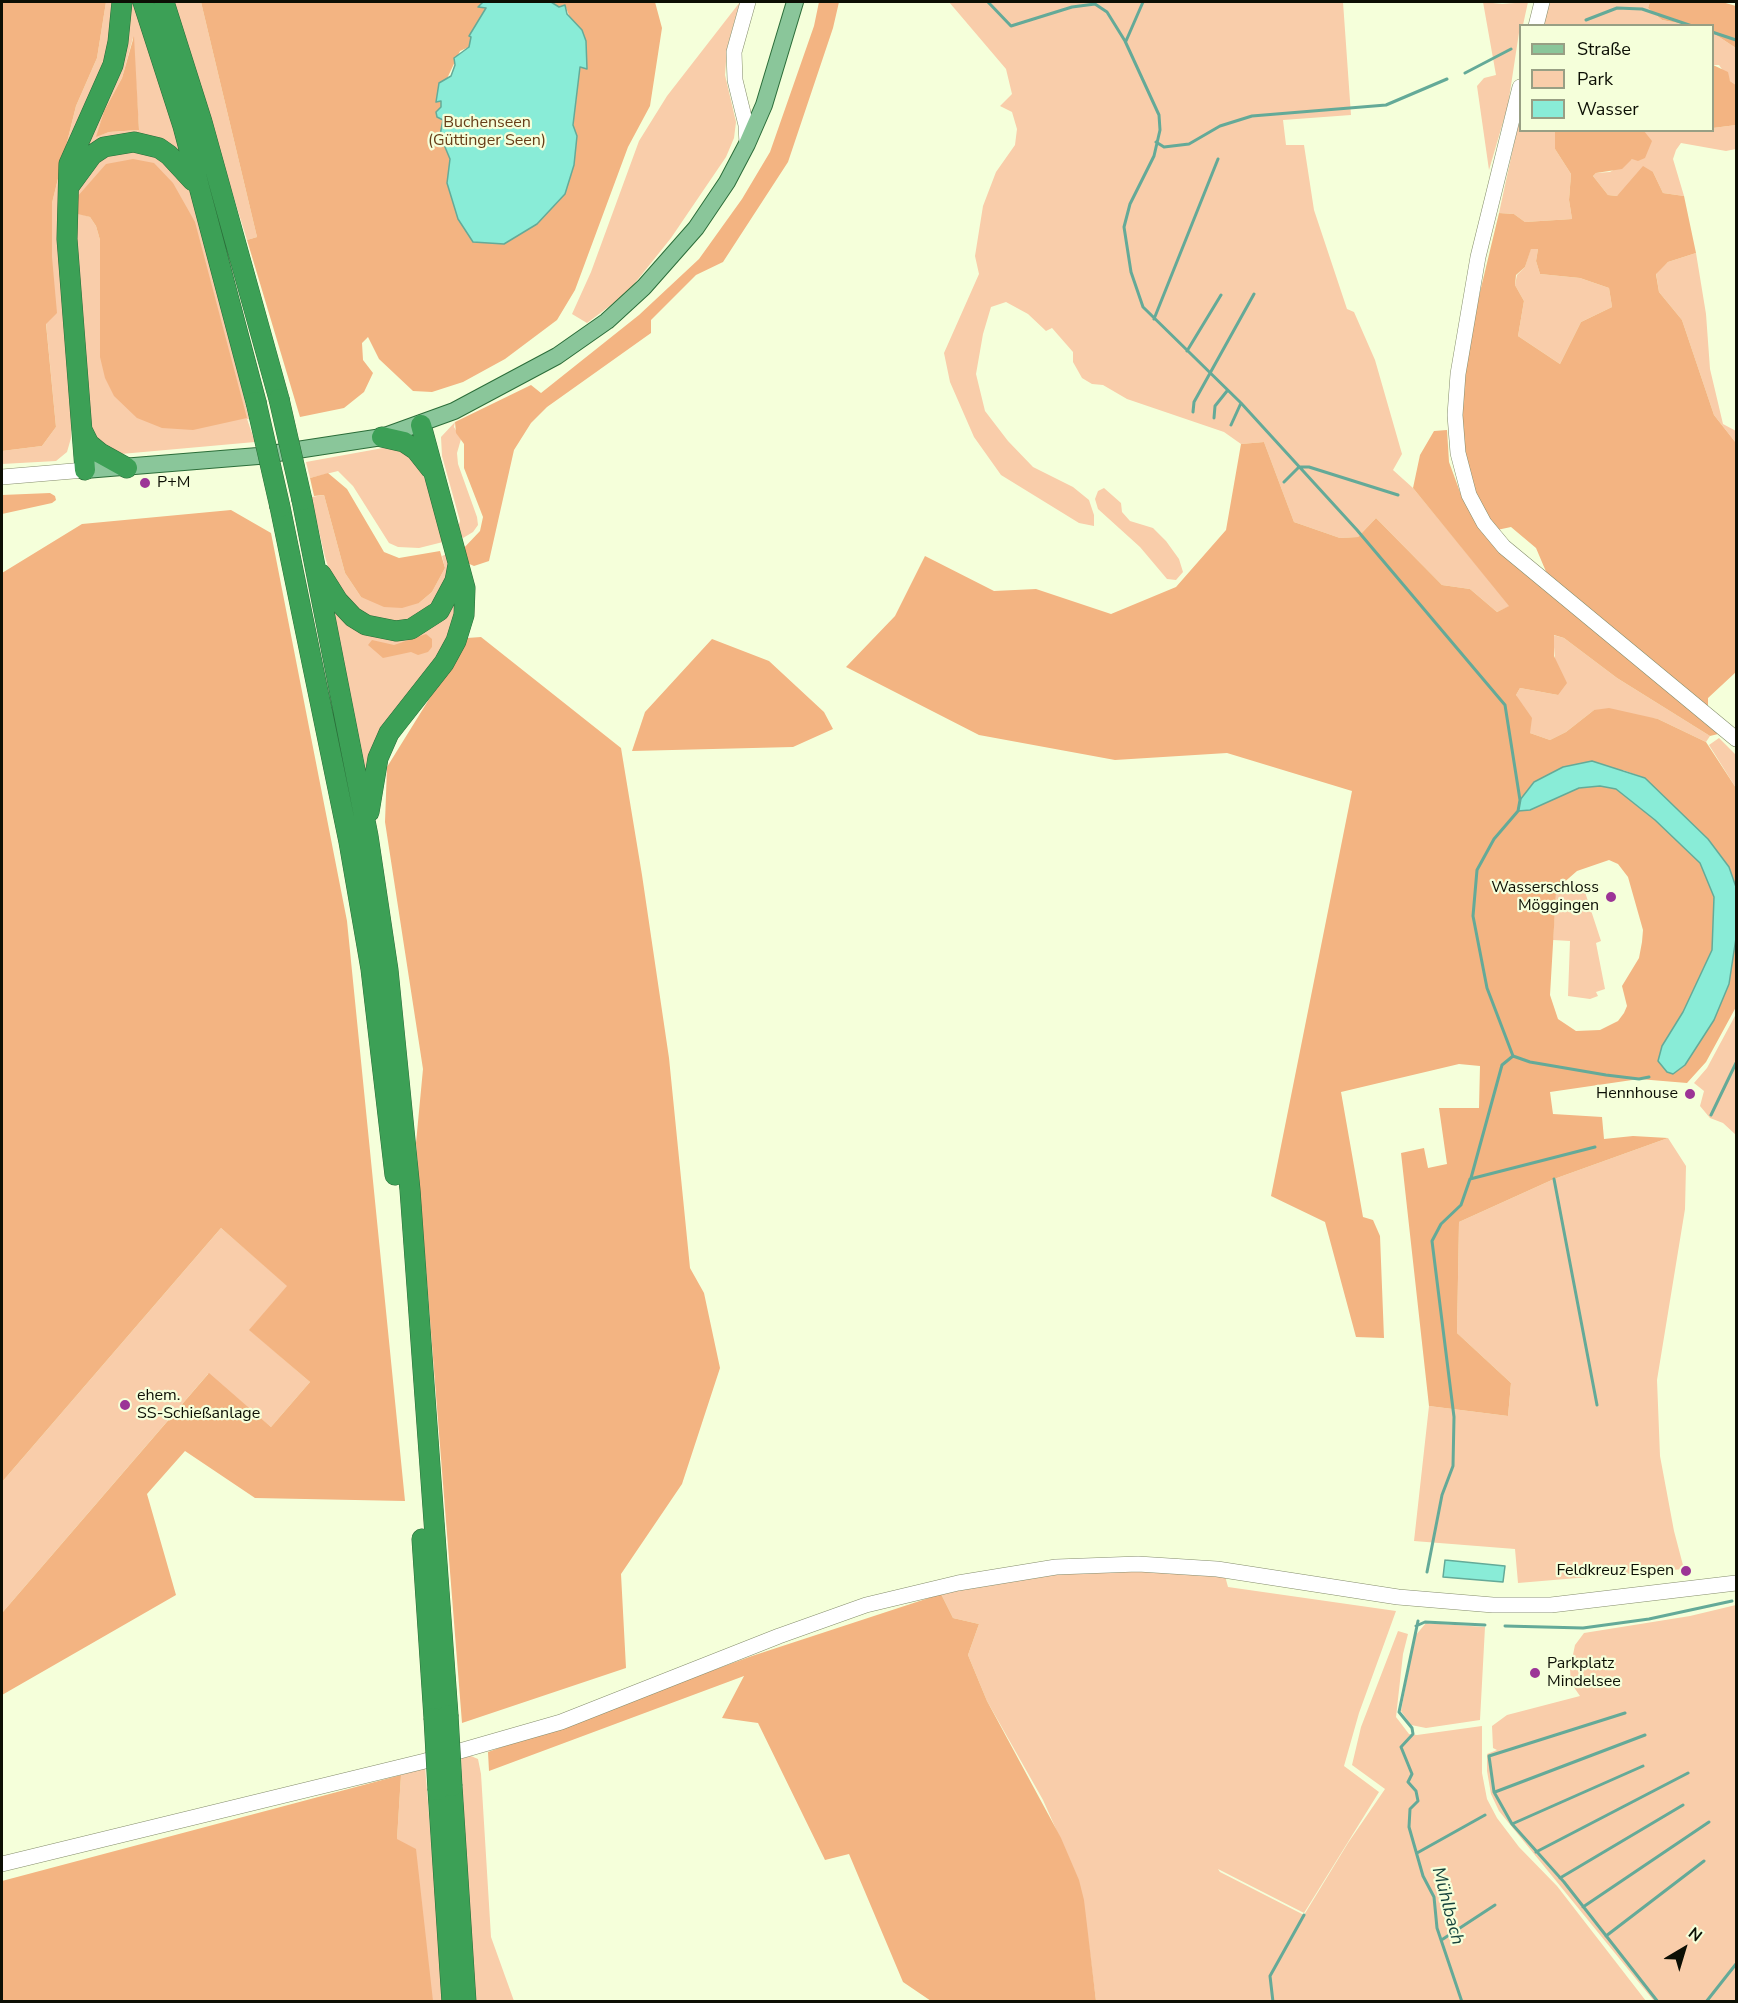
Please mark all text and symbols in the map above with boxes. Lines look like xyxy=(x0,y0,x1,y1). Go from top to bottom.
legend xyxy=(1519,24,1714,132)
text: Straße xyxy=(1577,37,1631,61)
text: Park xyxy=(1577,67,1613,91)
text: Wasser xyxy=(1577,97,1639,121)
park label: Buchenseen (Güttinger Seen) xyxy=(428,113,546,151)
place label: P+M xyxy=(157,473,190,493)
marker: P+M xyxy=(138,476,152,490)
place label: Wasserschloss Möggingen xyxy=(1491,878,1599,916)
marker: Wasserschloss Möggingen xyxy=(1604,890,1618,904)
place label: Hennhouse xyxy=(1596,1084,1678,1104)
marker: Hennhouse xyxy=(1683,1087,1697,1101)
place label: ehem. SS-Schießanlage xyxy=(137,1386,260,1424)
marker: ehem. SS-Schießanlage xyxy=(118,1398,132,1412)
place label: Feldkreuz Espen xyxy=(1557,1561,1674,1581)
marker: Feldkreuz Espen xyxy=(1679,1564,1693,1578)
place label: Parkplatz Mindelsee xyxy=(1547,1654,1621,1692)
marker: Parkplatz Mindelsee xyxy=(1528,1666,1542,1680)
water label: Mühlbach xyxy=(1426,1865,1468,1947)
north arrow xyxy=(1654,1919,1714,1979)
text: N xyxy=(1684,1922,1707,1947)

